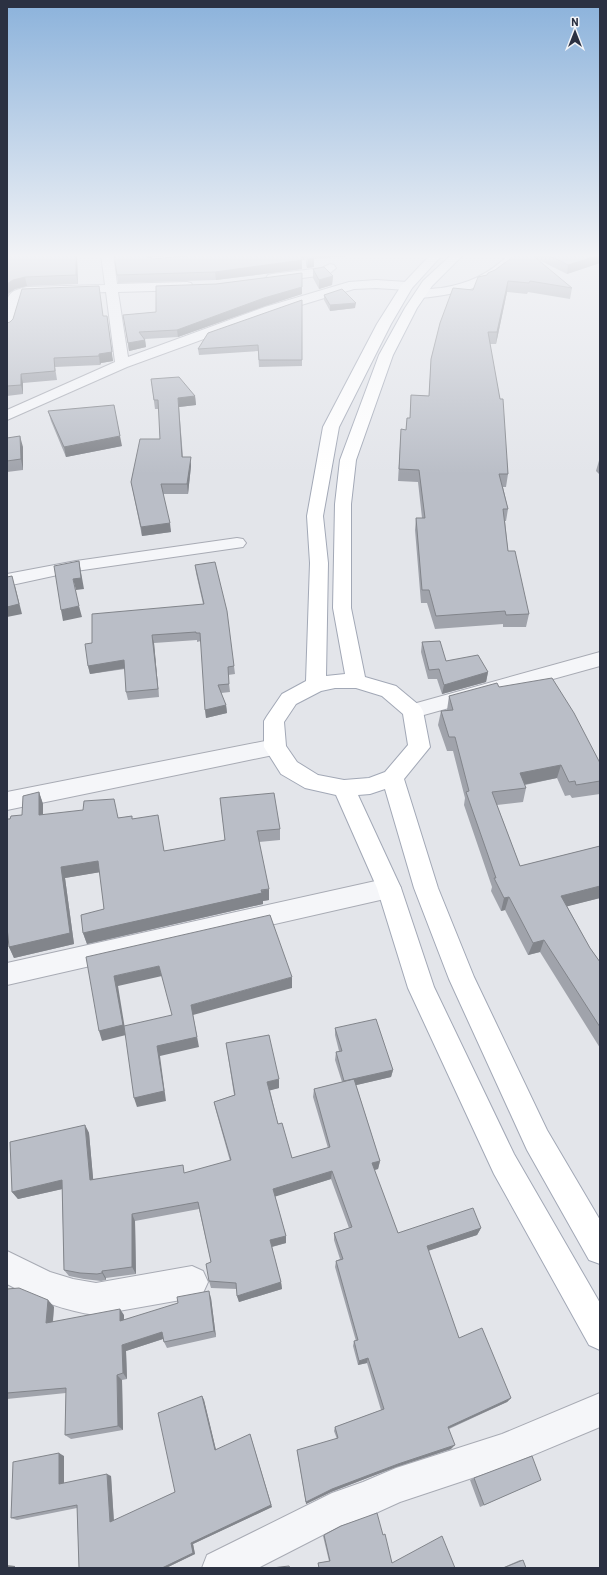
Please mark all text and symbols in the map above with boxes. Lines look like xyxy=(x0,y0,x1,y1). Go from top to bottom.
north arrow xyxy=(555,12,595,52)
text: N xyxy=(571,15,579,28)

